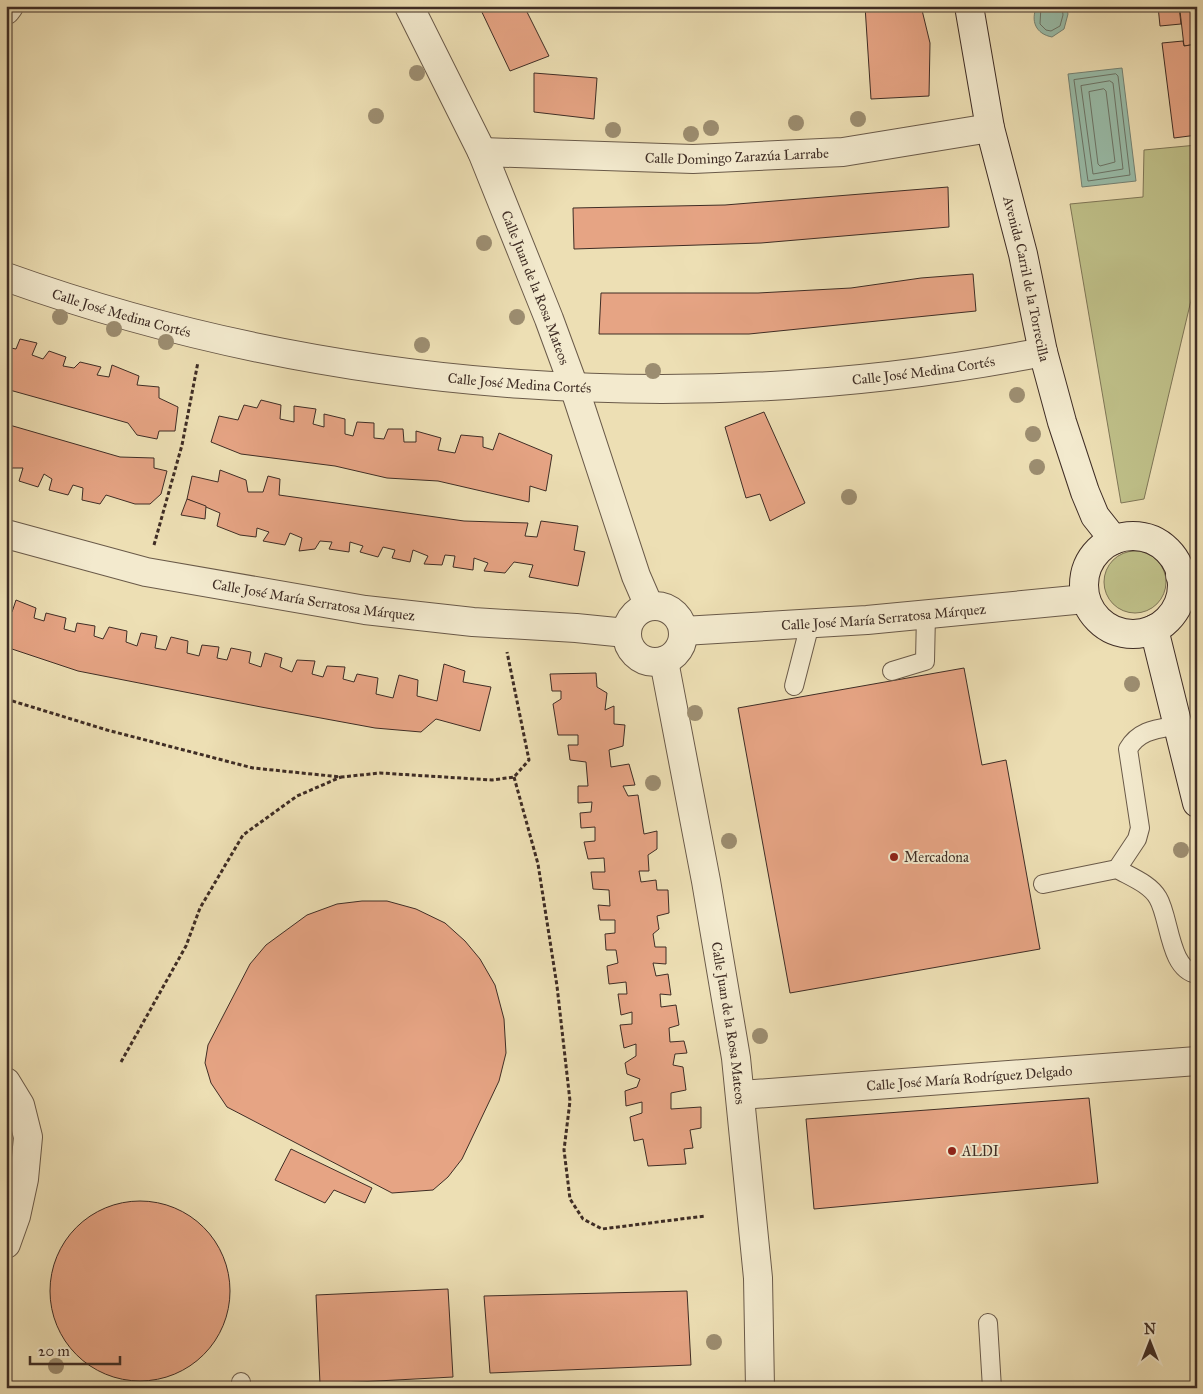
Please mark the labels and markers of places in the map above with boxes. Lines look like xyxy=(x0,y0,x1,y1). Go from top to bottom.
place label: Mercadona xyxy=(904,849,969,866)
marker: Mercadona xyxy=(888,851,900,863)
place label: ALDI xyxy=(961,1143,999,1160)
marker: ALDI xyxy=(946,1145,958,1157)

